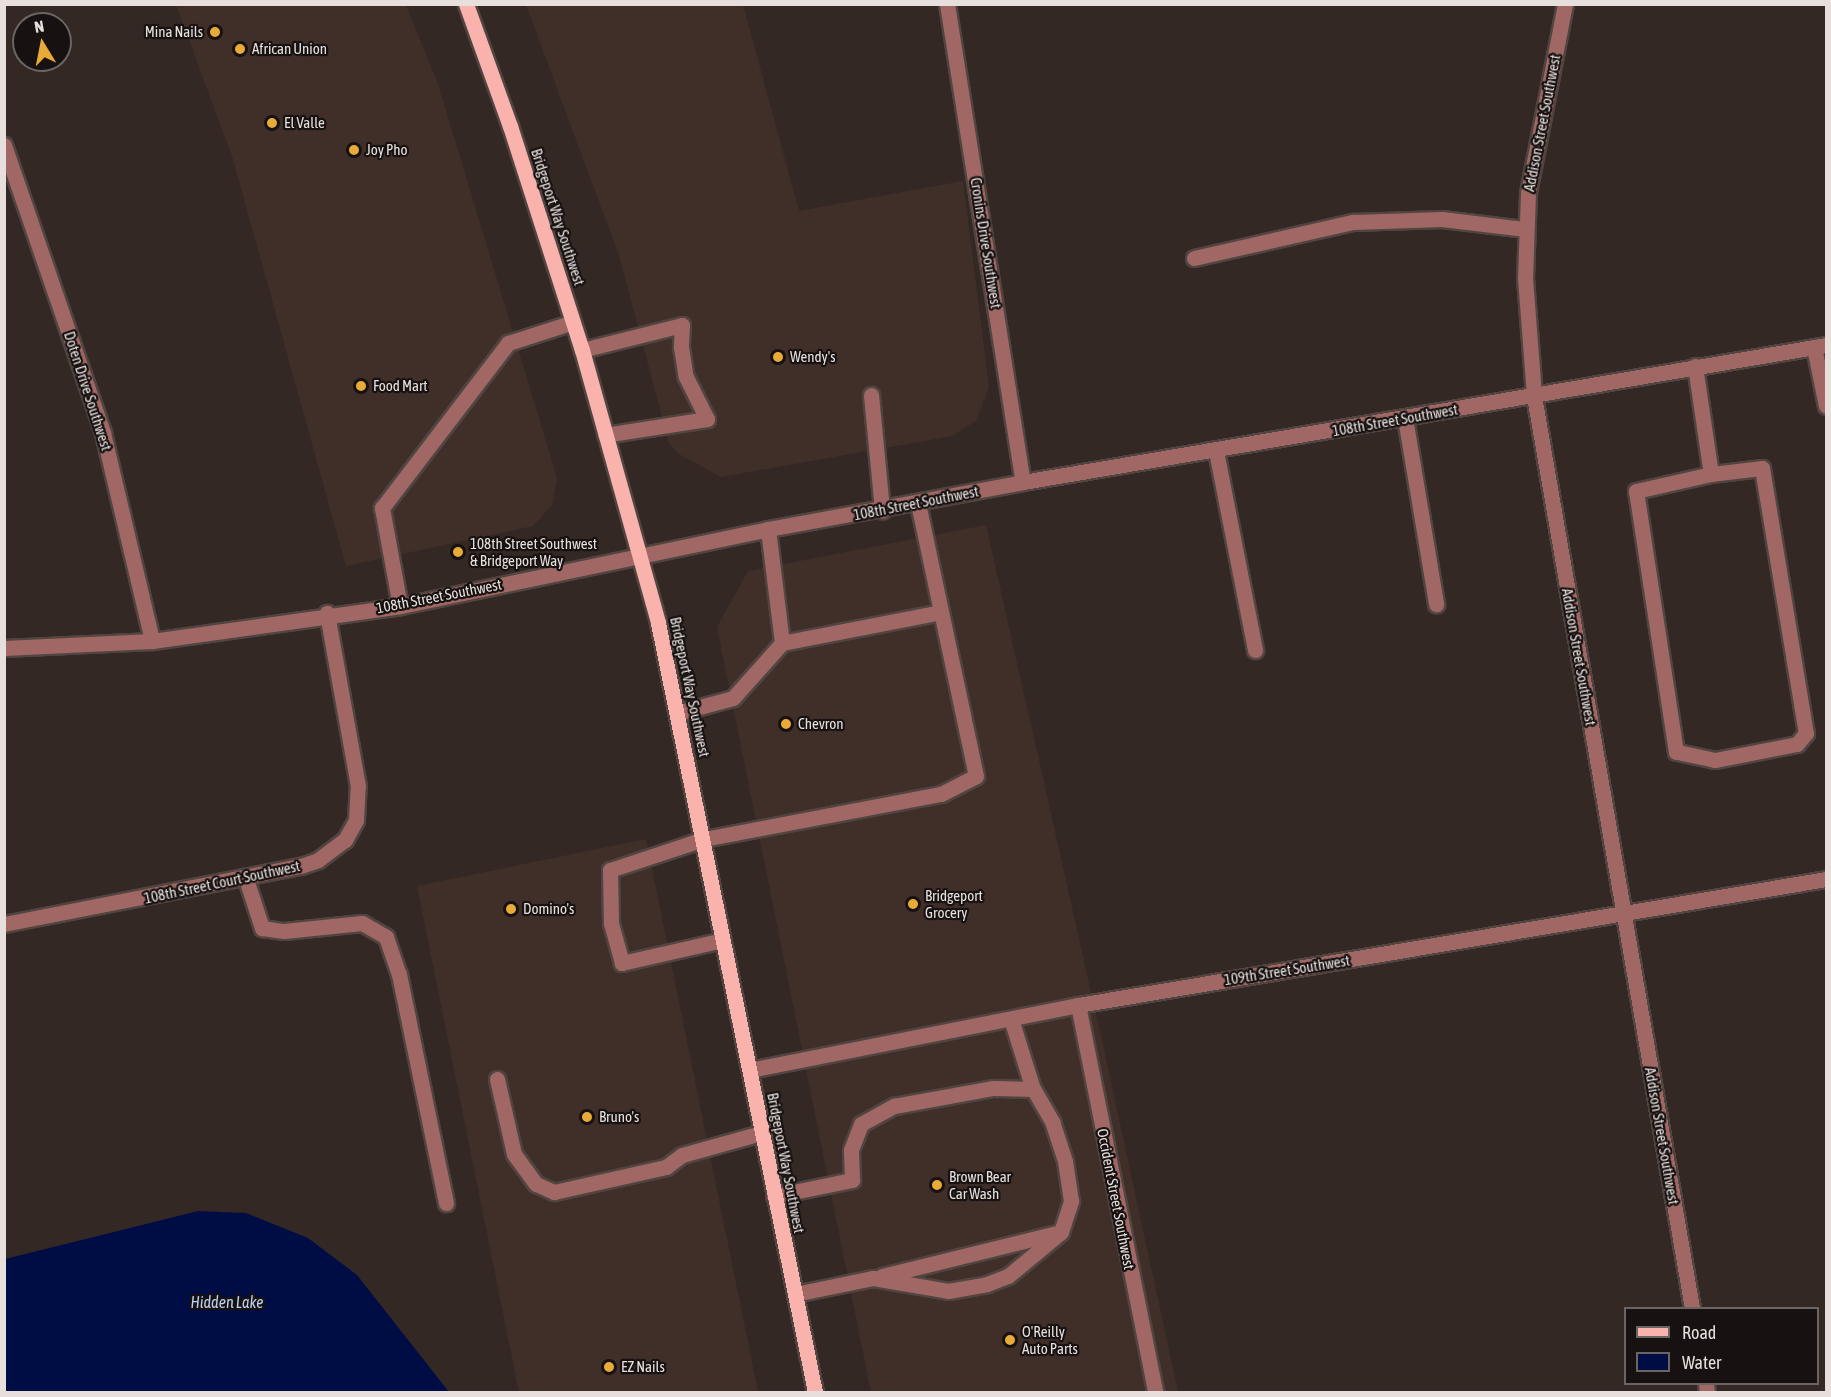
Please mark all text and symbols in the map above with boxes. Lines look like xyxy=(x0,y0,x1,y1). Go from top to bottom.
north arrow xyxy=(12,12,72,72)
text: N xyxy=(33,17,45,36)
place label: Mina Nails xyxy=(145,23,203,41)
marker: Mina Nails xyxy=(208,25,222,39)
place label: African Union xyxy=(252,40,327,58)
marker: African Union xyxy=(233,42,247,56)
street label: Addison Street Southwest xyxy=(1520,53,1564,193)
place label: El Valle xyxy=(284,114,325,132)
marker: El Valle xyxy=(265,116,279,130)
place label: Joy Pho xyxy=(366,141,408,159)
marker: Joy Pho xyxy=(347,143,361,157)
street label: Bridgeport Way Southwest xyxy=(527,146,589,288)
street label: Cronins Drive Southwest xyxy=(967,176,1005,310)
street label: Doten Drive Southwest xyxy=(60,329,116,453)
place label: Wendy's xyxy=(790,348,836,366)
marker: Wendy's xyxy=(771,350,785,364)
place label: Food Mart xyxy=(373,377,428,395)
marker: Food Mart xyxy=(354,379,368,393)
street label: 108th Street Southwest xyxy=(1331,400,1459,440)
street label: 108th Street Southwest xyxy=(852,482,980,524)
place label: 108th Street Southwest & Bridgeport Way xyxy=(470,534,597,569)
marker: 108th Street Southwest & Bridgeport Way xyxy=(451,545,465,559)
street label: 108th Street Southwest xyxy=(375,575,503,617)
street label: Addison Street Southwest xyxy=(1558,587,1600,727)
street label: Bridgeport Way Southwest xyxy=(666,615,714,759)
place label: Chevron xyxy=(798,715,844,733)
marker: Chevron xyxy=(779,717,793,731)
street label: 108th Street Court Southwest xyxy=(142,857,302,907)
place label: Bridgeport Grocery xyxy=(925,886,983,921)
marker: Bridgeport Grocery xyxy=(906,897,920,911)
place label: Domino's xyxy=(523,900,574,918)
marker: Domino's xyxy=(504,902,518,916)
street label: 109th Street Southwest xyxy=(1223,951,1351,989)
street label: Addison Street Southwest xyxy=(1641,1066,1683,1206)
street label: Bridgeport Way Southwest xyxy=(764,1091,808,1235)
place label: Bruno's xyxy=(599,1108,639,1126)
marker: Bruno's xyxy=(580,1110,594,1124)
street label: Occident Street Southwest xyxy=(1093,1127,1139,1271)
place label: Brown Bear Car Wash xyxy=(949,1167,1011,1202)
marker: Brown Bear Car Wash xyxy=(930,1178,944,1192)
water label: Hidden Lake xyxy=(191,1292,263,1312)
legend xyxy=(1624,1307,1819,1385)
place label: O'Reilly Auto Parts xyxy=(1022,1322,1078,1357)
text: Road xyxy=(1682,1322,1716,1343)
marker: O'Reilly Auto Parts xyxy=(1003,1333,1017,1347)
text: Water xyxy=(1682,1352,1721,1373)
place label: EZ Nails xyxy=(621,1358,665,1376)
marker: EZ Nails xyxy=(602,1360,616,1374)

